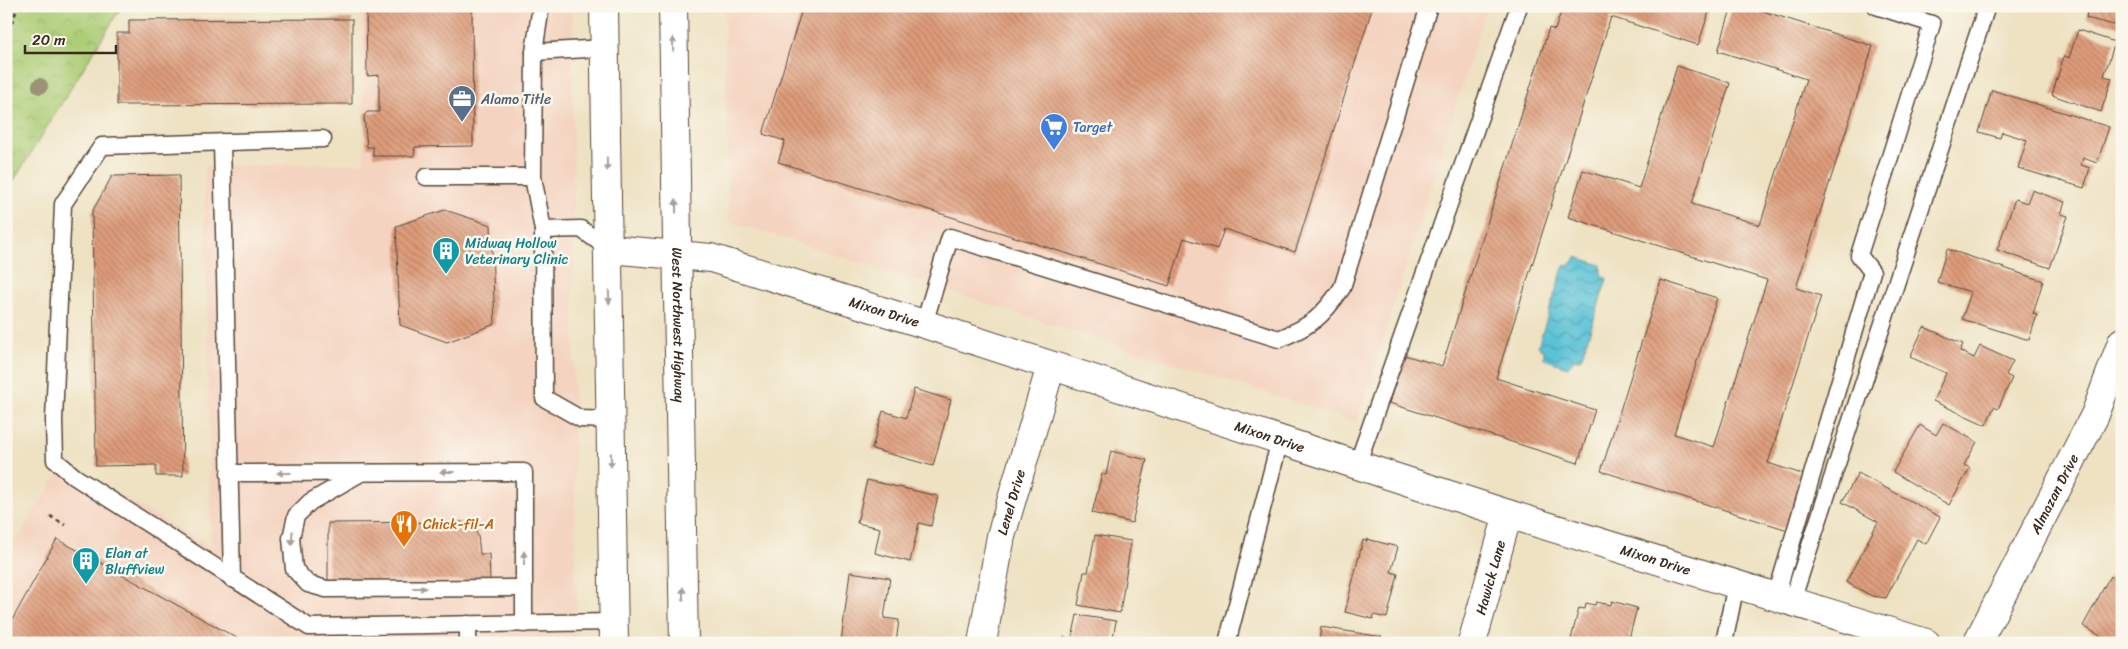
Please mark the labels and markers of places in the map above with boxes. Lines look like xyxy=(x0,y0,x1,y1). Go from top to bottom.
office icon: Alamo Title xyxy=(447,84,477,123)
place label: Alamo Title xyxy=(480,87,551,112)
supermarket icon: Target xyxy=(1039,112,1069,151)
place label: Target xyxy=(1073,115,1114,140)
place label: Midway Hollow Veterinary Clinic xyxy=(465,231,569,272)
building icon: Midway Hollow Veterinary Clinic xyxy=(431,236,461,275)
restaurant icon: Chick-fil-A xyxy=(389,509,419,548)
place label: Chick-fil-A xyxy=(423,512,494,537)
place label: Elan at Bluffview xyxy=(105,541,165,582)
building icon: Elan at Bluffview xyxy=(71,546,101,585)

